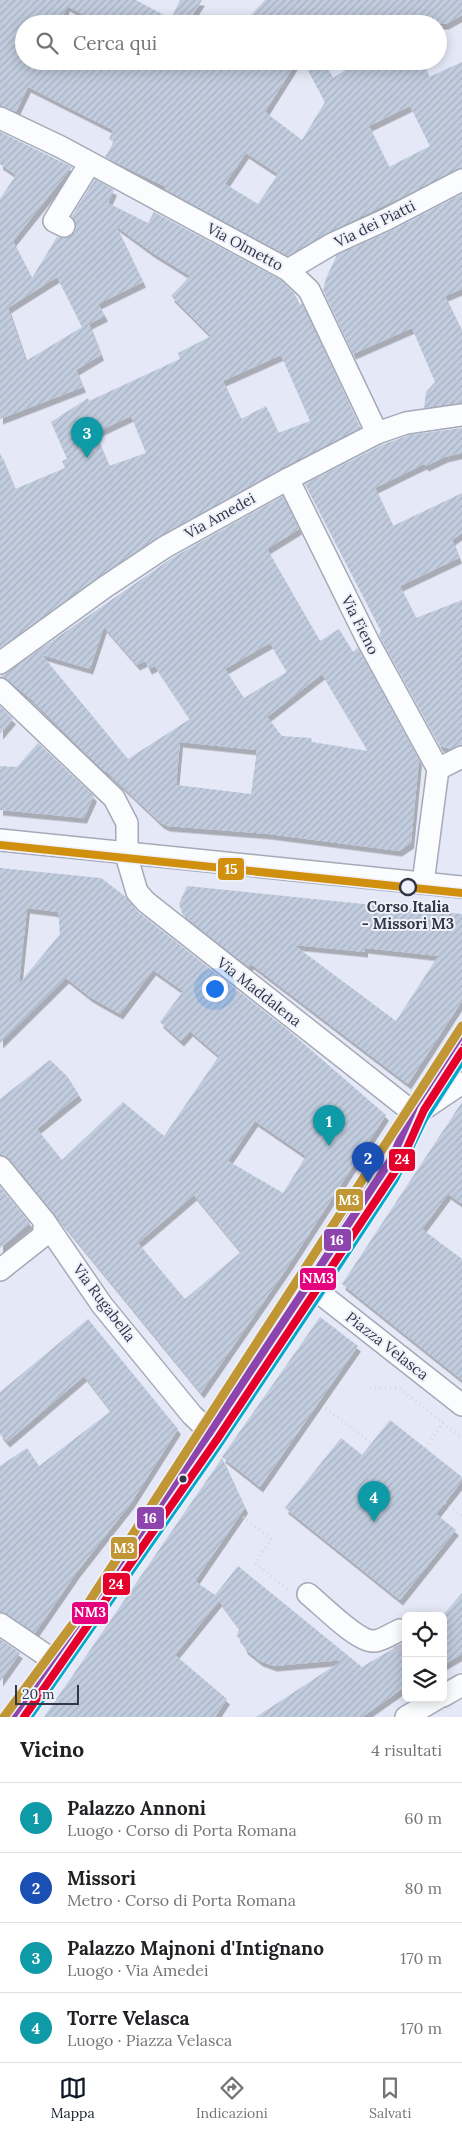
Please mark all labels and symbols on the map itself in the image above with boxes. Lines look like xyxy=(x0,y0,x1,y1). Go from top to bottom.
street label: Via dei Piatti xyxy=(330,196,418,252)
street label: Via Olmetto xyxy=(203,218,287,275)
pin: 3 xyxy=(71,417,103,458)
street label: Via Amedei xyxy=(180,488,258,543)
street label: Via Fieno xyxy=(337,591,384,658)
line badge: 15 xyxy=(217,857,245,881)
text: 15 xyxy=(224,860,238,878)
marker: Corso Italia - Missori M3 xyxy=(399,878,417,896)
place label: Corso Italia - Missori M3 xyxy=(362,897,454,933)
street label: Via Maddalena xyxy=(213,952,305,1031)
your location xyxy=(202,976,228,1002)
pin: 1 xyxy=(313,1105,345,1146)
pin: 2 xyxy=(352,1142,384,1183)
line badge: 24 xyxy=(388,1148,416,1172)
text: 24 xyxy=(394,1150,410,1168)
line badge: M3 xyxy=(335,1188,364,1212)
text: M3 xyxy=(338,1191,360,1209)
line badge: 16 xyxy=(323,1228,352,1252)
text: 16 xyxy=(330,1231,344,1249)
street label: Via Rugabella xyxy=(68,1259,140,1346)
line badge: NM3 xyxy=(299,1267,337,1291)
text: NM3 xyxy=(302,1269,334,1287)
street label: Piazza Velasca xyxy=(342,1307,433,1384)
unlabelled marker xyxy=(178,1474,188,1484)
pin: 4 xyxy=(358,1481,390,1522)
line badge: 16 xyxy=(136,1506,165,1530)
text: 16 xyxy=(143,1509,157,1527)
line badge: M3 xyxy=(110,1536,138,1560)
text: M3 xyxy=(113,1539,135,1557)
line badge: 24 xyxy=(102,1572,131,1596)
text: 24 xyxy=(108,1575,124,1593)
line badge: NM3 xyxy=(71,1601,109,1625)
text: NM3 xyxy=(74,1603,106,1621)
scale bar xyxy=(15,1682,79,1705)

